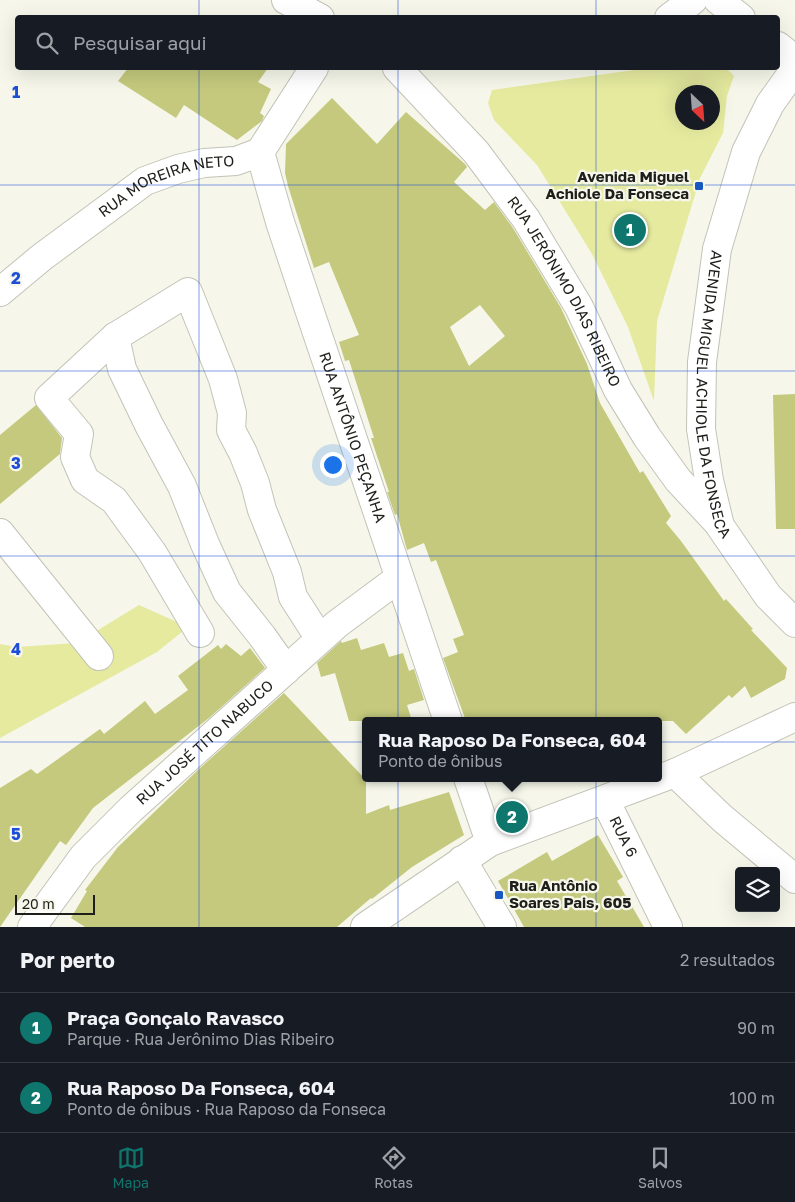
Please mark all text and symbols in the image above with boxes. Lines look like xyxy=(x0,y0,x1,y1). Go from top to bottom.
search box xyxy=(15,15,780,70)
icon: search xyxy=(33,29,61,57)
text: Pesquisar aqui xyxy=(73,31,207,54)
text: 1 xyxy=(12,82,20,102)
north arrow xyxy=(675,85,720,130)
street label: RUA MOREIRA NETO xyxy=(95,151,235,220)
place label: Avenida Miguel Achiole Da Fonseca xyxy=(546,167,689,202)
marker: Avenida Miguel Achiole Da Fonseca xyxy=(693,180,705,192)
street label: RUA JERÔNIMO DIAS RIBEIRO xyxy=(504,192,625,389)
pin: 1 xyxy=(614,211,646,249)
street label: AVENIDA MIGUEL ACHIOLE DA FONSECA xyxy=(693,249,736,541)
text: 2 xyxy=(11,268,21,288)
street label: RUA ANTÔNIO PEÇANHA xyxy=(316,350,390,525)
your location xyxy=(320,452,346,478)
text: 3 xyxy=(11,453,21,473)
text: 4 xyxy=(11,639,21,659)
street label: RUA JOSÉ TITO NABUCO xyxy=(132,676,277,808)
popup xyxy=(362,717,662,782)
text: Rua Raposo Da Fonseca, 604 xyxy=(378,728,646,751)
text: Ponto de ônibus xyxy=(378,751,502,771)
pin: 2 xyxy=(496,798,528,836)
street label: RUA 6 xyxy=(606,813,642,860)
text: 5 xyxy=(11,824,21,844)
map controls xyxy=(735,867,780,912)
button: layers xyxy=(735,867,780,912)
place label: Rua Antônio Soares Pais, 605 xyxy=(509,876,631,911)
marker: Rua Antônio Soares Pais, 605 xyxy=(493,889,505,901)
scale bar xyxy=(15,892,95,915)
text: 20 m xyxy=(22,895,55,912)
text: Por perto xyxy=(20,947,115,973)
text: 2 resultados xyxy=(680,950,775,970)
text: Praça Gonçalo Ravasco xyxy=(67,1006,284,1029)
text: 1 xyxy=(32,1018,40,1038)
text: 90 m xyxy=(737,1018,775,1038)
text: Parque · Rua Jerônimo Dias Ribeiro xyxy=(67,1029,334,1049)
text: Rua Raposo Da Fonseca, 604 xyxy=(67,1076,335,1099)
text: 2 xyxy=(31,1088,41,1108)
text: 100 m xyxy=(729,1088,775,1108)
text: Ponto de ônibus · Rua Raposo da Fonseca xyxy=(67,1099,386,1119)
tab: Mapa xyxy=(113,1144,149,1191)
tab: Rotas xyxy=(374,1144,413,1191)
tab: Salvos xyxy=(638,1144,682,1191)

